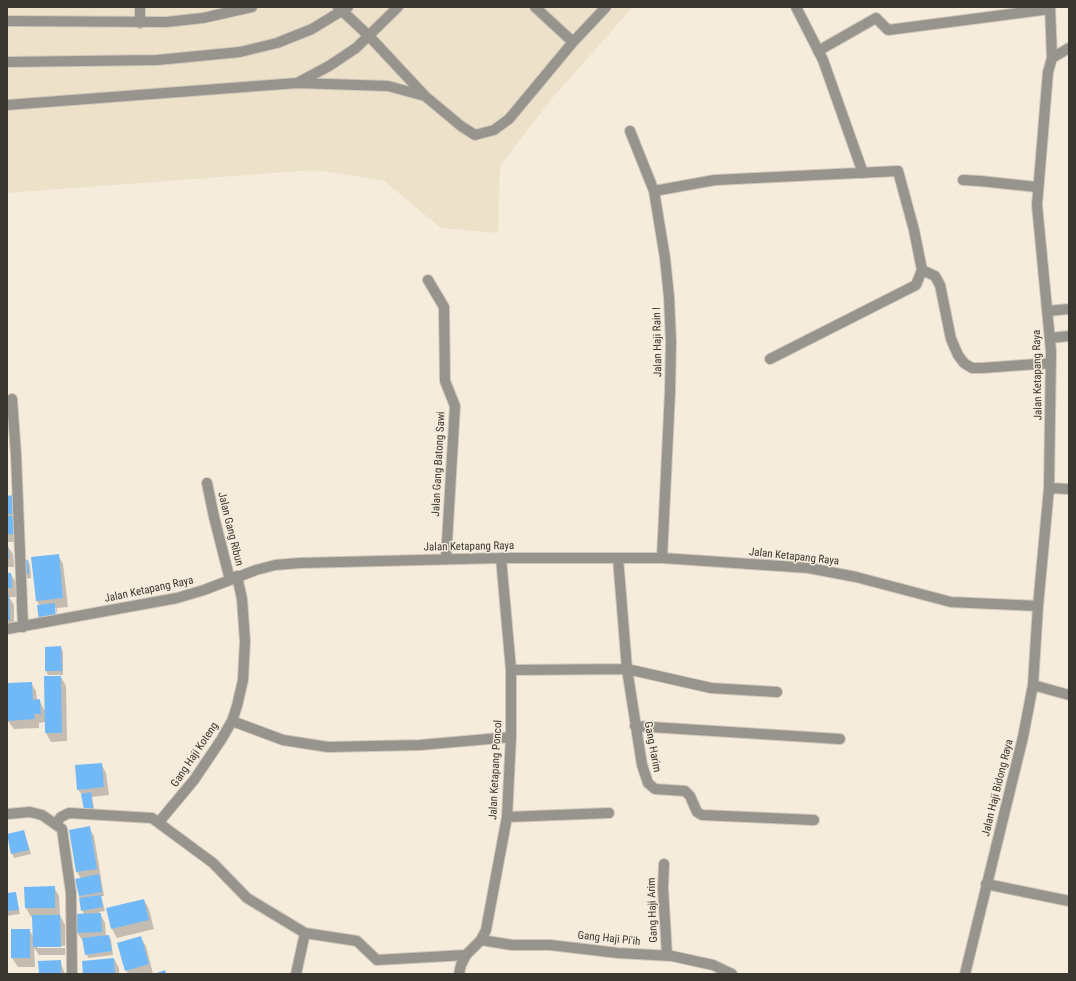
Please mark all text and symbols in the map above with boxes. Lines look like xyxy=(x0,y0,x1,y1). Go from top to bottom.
street label: Jalan Haji Rain I xyxy=(651,307,665,377)
street label: Jalan Ketapang Raya xyxy=(1031,330,1045,420)
street label: Jalan Gang Batong Sawi xyxy=(430,411,448,517)
street label: Jalan Gang Ribun xyxy=(214,491,246,567)
street label: Jalan Ketapang Raya xyxy=(424,540,514,554)
street label: Jalan Ketapang Raya xyxy=(748,546,840,568)
street label: Jalan Ketapang Raya xyxy=(103,574,195,606)
street label: Gang Haji Koteng xyxy=(169,720,221,790)
street label: Jalan Ketapang Poncol xyxy=(487,720,505,820)
street label: Gang Harim xyxy=(641,721,663,773)
street label: Jalan Haji Bidong Raya xyxy=(980,738,1016,838)
street label: Gang Haji Arim xyxy=(645,877,661,943)
street label: Gang Haji Pi'ih xyxy=(577,929,641,949)

